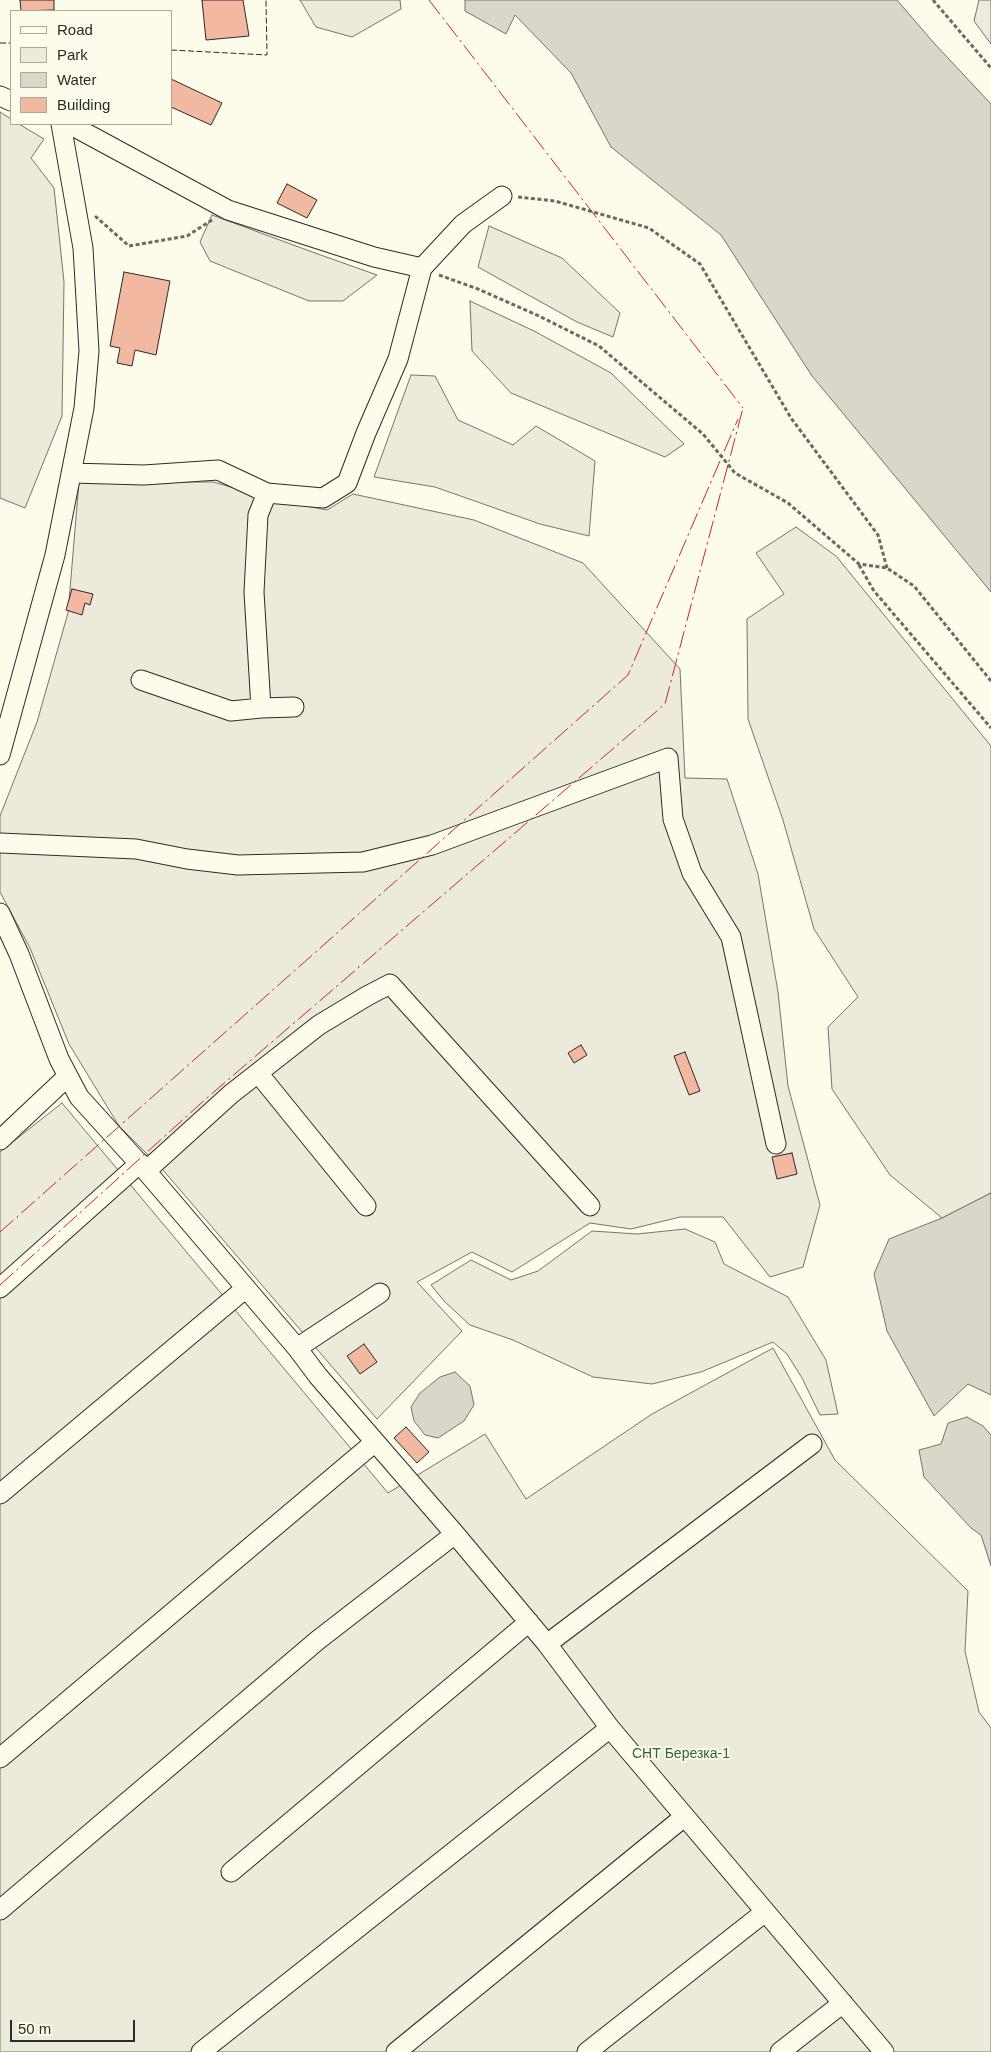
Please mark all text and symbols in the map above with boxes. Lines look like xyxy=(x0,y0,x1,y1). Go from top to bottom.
legend xyxy=(10,10,172,125)
text: Road xyxy=(57,21,93,38)
text: Park xyxy=(57,46,88,63)
text: Water xyxy=(57,71,96,88)
text: Building xyxy=(57,96,110,113)
park label: СНТ Березка-1 xyxy=(632,1746,730,1762)
scale bar xyxy=(12,2010,138,2042)
text: 50 m xyxy=(18,2020,51,2037)

